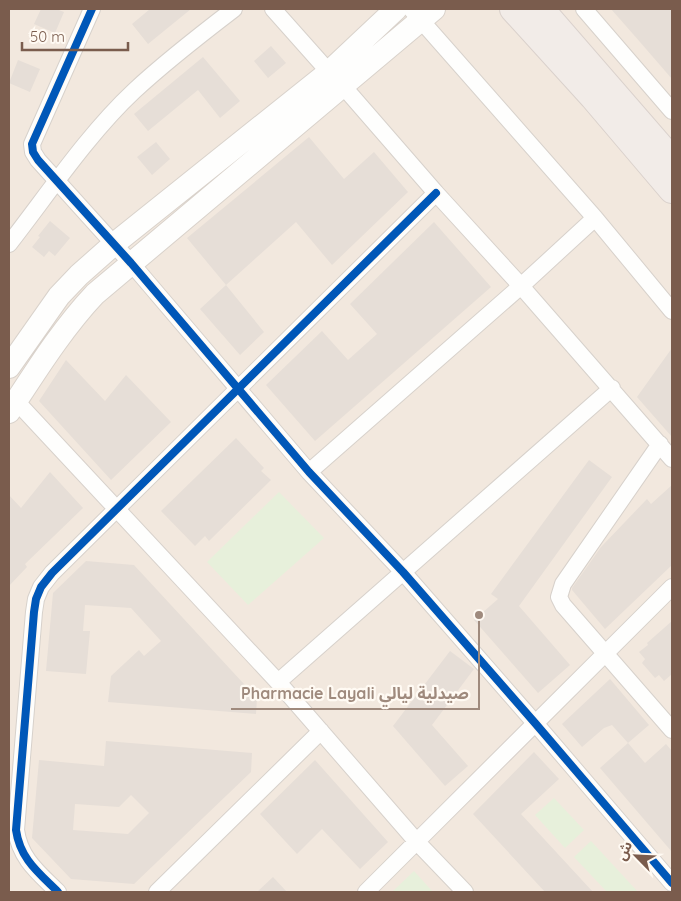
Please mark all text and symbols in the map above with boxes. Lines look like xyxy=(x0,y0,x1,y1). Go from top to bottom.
scale bar xyxy=(22,20,129,52)
text: 50 m xyxy=(30,27,65,46)
callout: Pharmacie Layali صيدلية ليالي xyxy=(231,678,479,709)
text: Pharmacie Layali صيدلية ليالي xyxy=(241,683,469,707)
north arrow xyxy=(611,831,661,881)
text: ش xyxy=(612,838,636,863)

